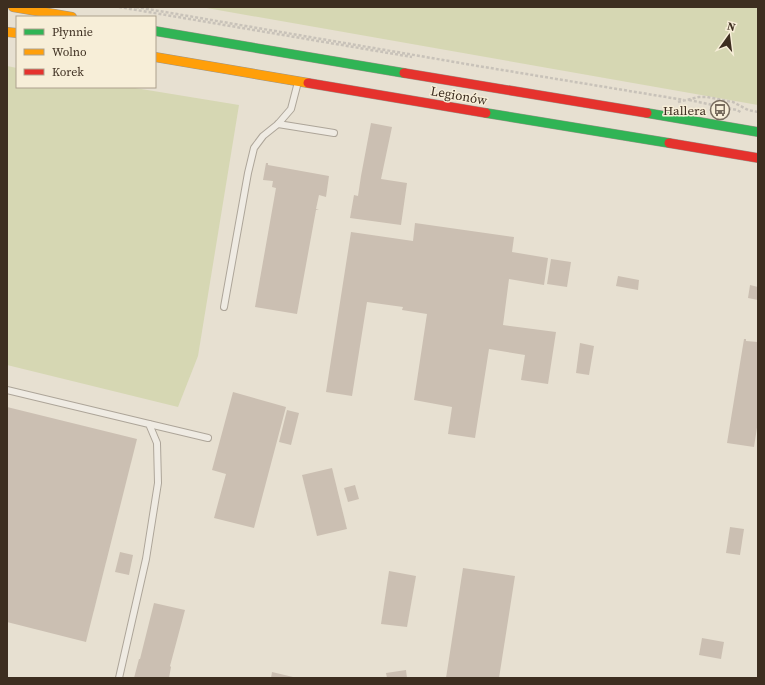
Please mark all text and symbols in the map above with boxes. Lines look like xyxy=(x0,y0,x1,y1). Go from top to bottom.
legend xyxy=(16,16,156,88)
north arrow xyxy=(709,16,749,56)
text: N xyxy=(726,19,737,35)
text: Płynnie xyxy=(52,24,93,40)
text: Wolno xyxy=(52,44,87,60)
text: Korek xyxy=(52,64,84,80)
street label: Legionów xyxy=(429,82,489,109)
bus stop icon: Hallera xyxy=(709,99,731,121)
place label: Hallera xyxy=(663,102,706,119)

